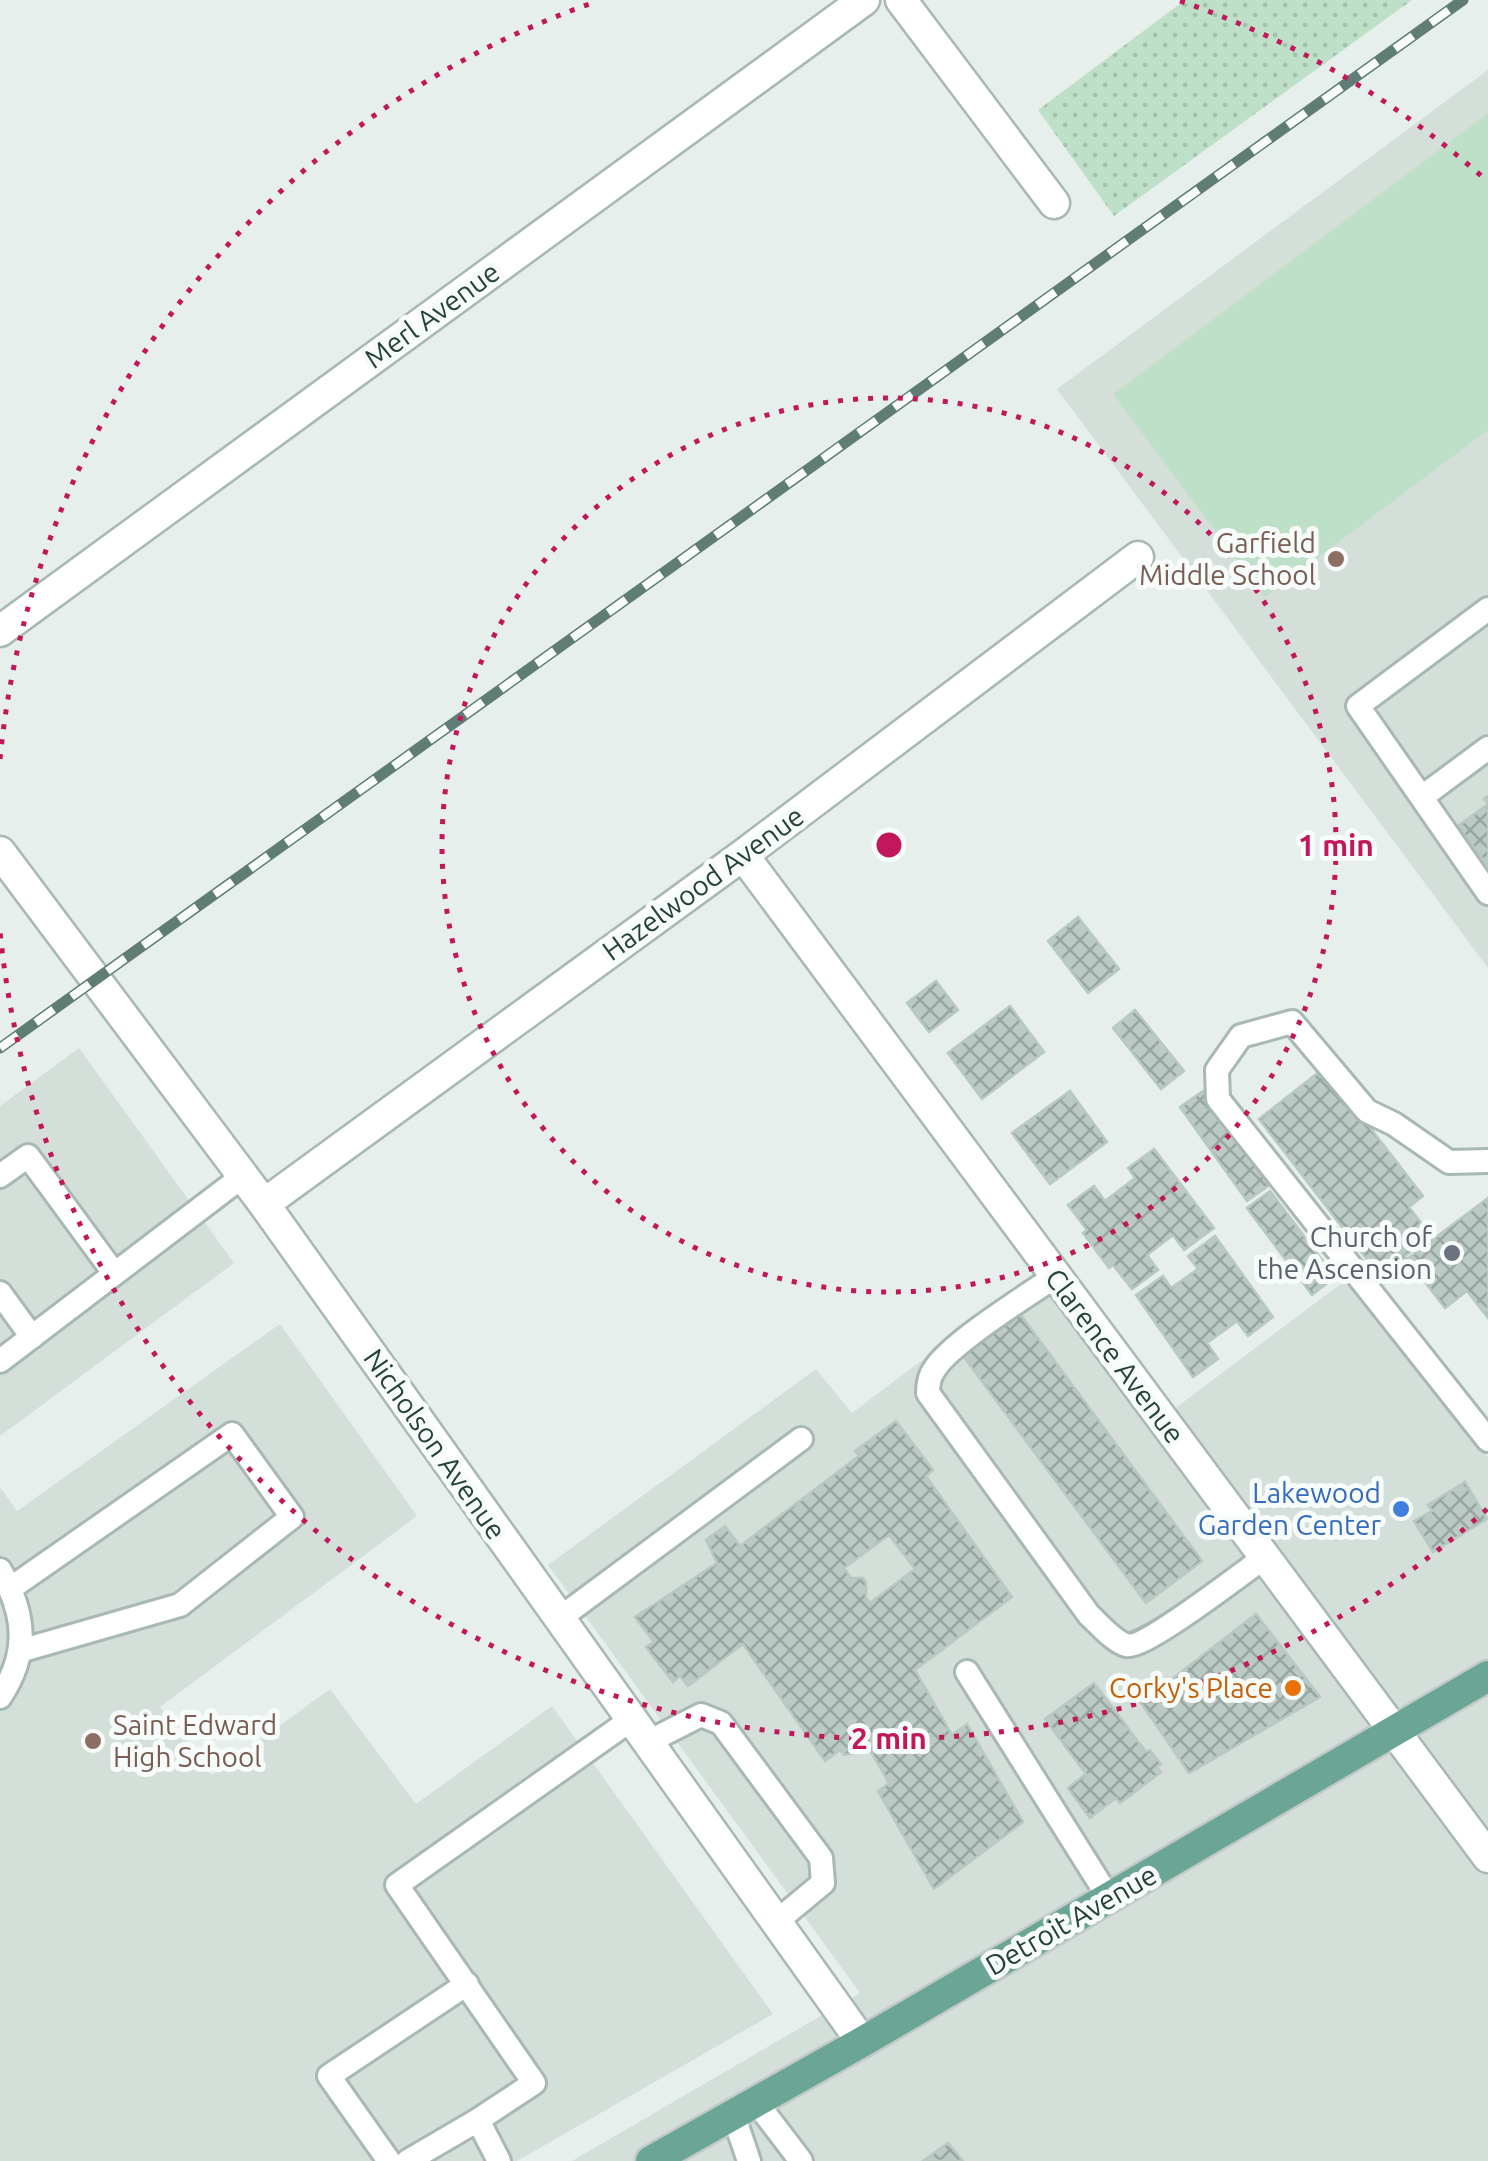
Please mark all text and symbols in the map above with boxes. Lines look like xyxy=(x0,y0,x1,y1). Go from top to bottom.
street label: Merl Avenue xyxy=(358,255,505,374)
place label: Garfield Middle School xyxy=(1139,527,1316,590)
marker: Garfield Middle School xyxy=(1325,548,1347,570)
street label: Hazelwood Avenue xyxy=(596,799,809,966)
centre of rings xyxy=(871,827,907,863)
text: 1 min xyxy=(1298,828,1374,862)
place label: Church of the Ascension xyxy=(1257,1221,1432,1284)
marker: Church of the Ascension xyxy=(1441,1242,1463,1264)
street label: Clarence Avenue xyxy=(1040,1262,1191,1449)
street label: Nicholson Avenue xyxy=(358,1343,513,1545)
place label: Lakewood Garden Center xyxy=(1198,1477,1381,1540)
marker: Lakewood Garden Center xyxy=(1390,1498,1412,1520)
place label: Corky's Place xyxy=(1109,1672,1273,1703)
marker: Corky's Place xyxy=(1282,1677,1304,1699)
place label: Saint Edward High School xyxy=(113,1709,277,1772)
text: 2 min xyxy=(851,1721,927,1755)
marker: Saint Edward High School xyxy=(82,1730,104,1752)
street label: Detroit Avenue xyxy=(980,1858,1162,1981)

